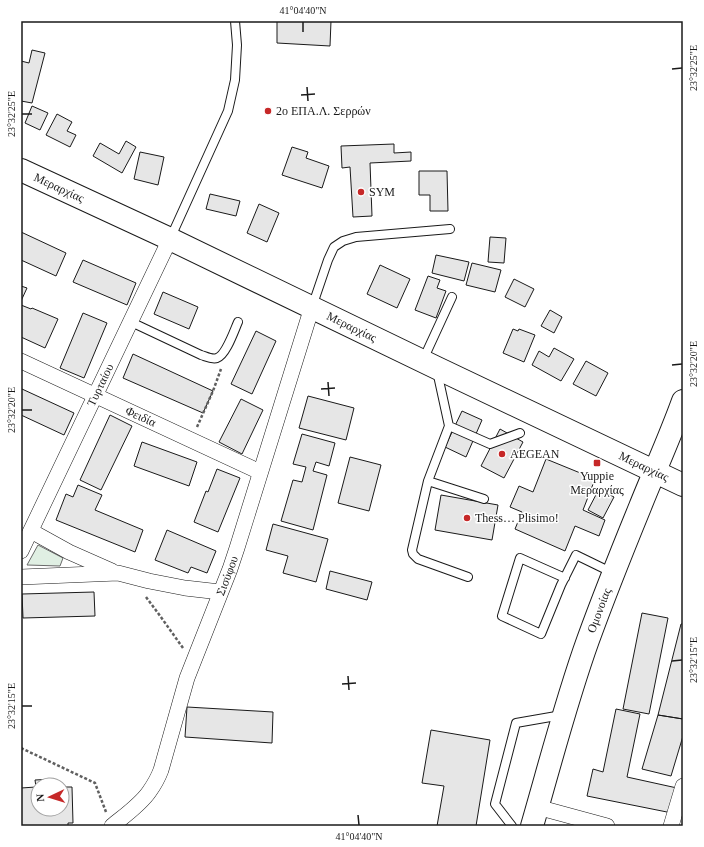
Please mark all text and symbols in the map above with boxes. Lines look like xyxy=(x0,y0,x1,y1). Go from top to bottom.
text: 41°04'40"N xyxy=(279,5,327,16)
text: 23°32'25"E xyxy=(688,45,699,91)
text: 23°32'25"E xyxy=(6,91,17,137)
place label: 2ο ΕΠΑ.Λ. Σερρών xyxy=(276,104,371,118)
marker: 2ο ΕΠΑ.Λ. Σερρών xyxy=(263,106,273,116)
street label: Μεραρχίας xyxy=(32,170,87,205)
place label: SYM xyxy=(369,185,395,199)
marker: SYM xyxy=(356,187,366,197)
street label: Μεραρχίας xyxy=(325,309,379,345)
text: 23°32'20"E xyxy=(688,341,699,387)
street label: Τυρταίου xyxy=(84,361,116,409)
text: 23°32'20"E xyxy=(6,387,17,433)
street label: Φειδία xyxy=(123,403,159,430)
place label: AEGEAN xyxy=(510,447,560,461)
marker: AEGEAN xyxy=(497,449,507,459)
street label: Μεραρχίας xyxy=(617,449,671,484)
marker: Yuppie Μεραρχίας xyxy=(592,458,602,468)
place label: Yuppie Μεραρχίας xyxy=(570,469,624,497)
place label: Thess… Plisimo! xyxy=(475,511,559,525)
marker: Thess… Plisimo! xyxy=(462,513,472,523)
street label: Σισύφου xyxy=(213,554,241,598)
street label: Ομονοίας xyxy=(584,586,614,635)
text: 23°32'15"E xyxy=(688,637,699,683)
text: 23°32'15"E xyxy=(6,683,17,729)
north arrow xyxy=(30,777,70,817)
text: N xyxy=(34,793,46,802)
text: 41°04'40"N xyxy=(335,831,383,842)

